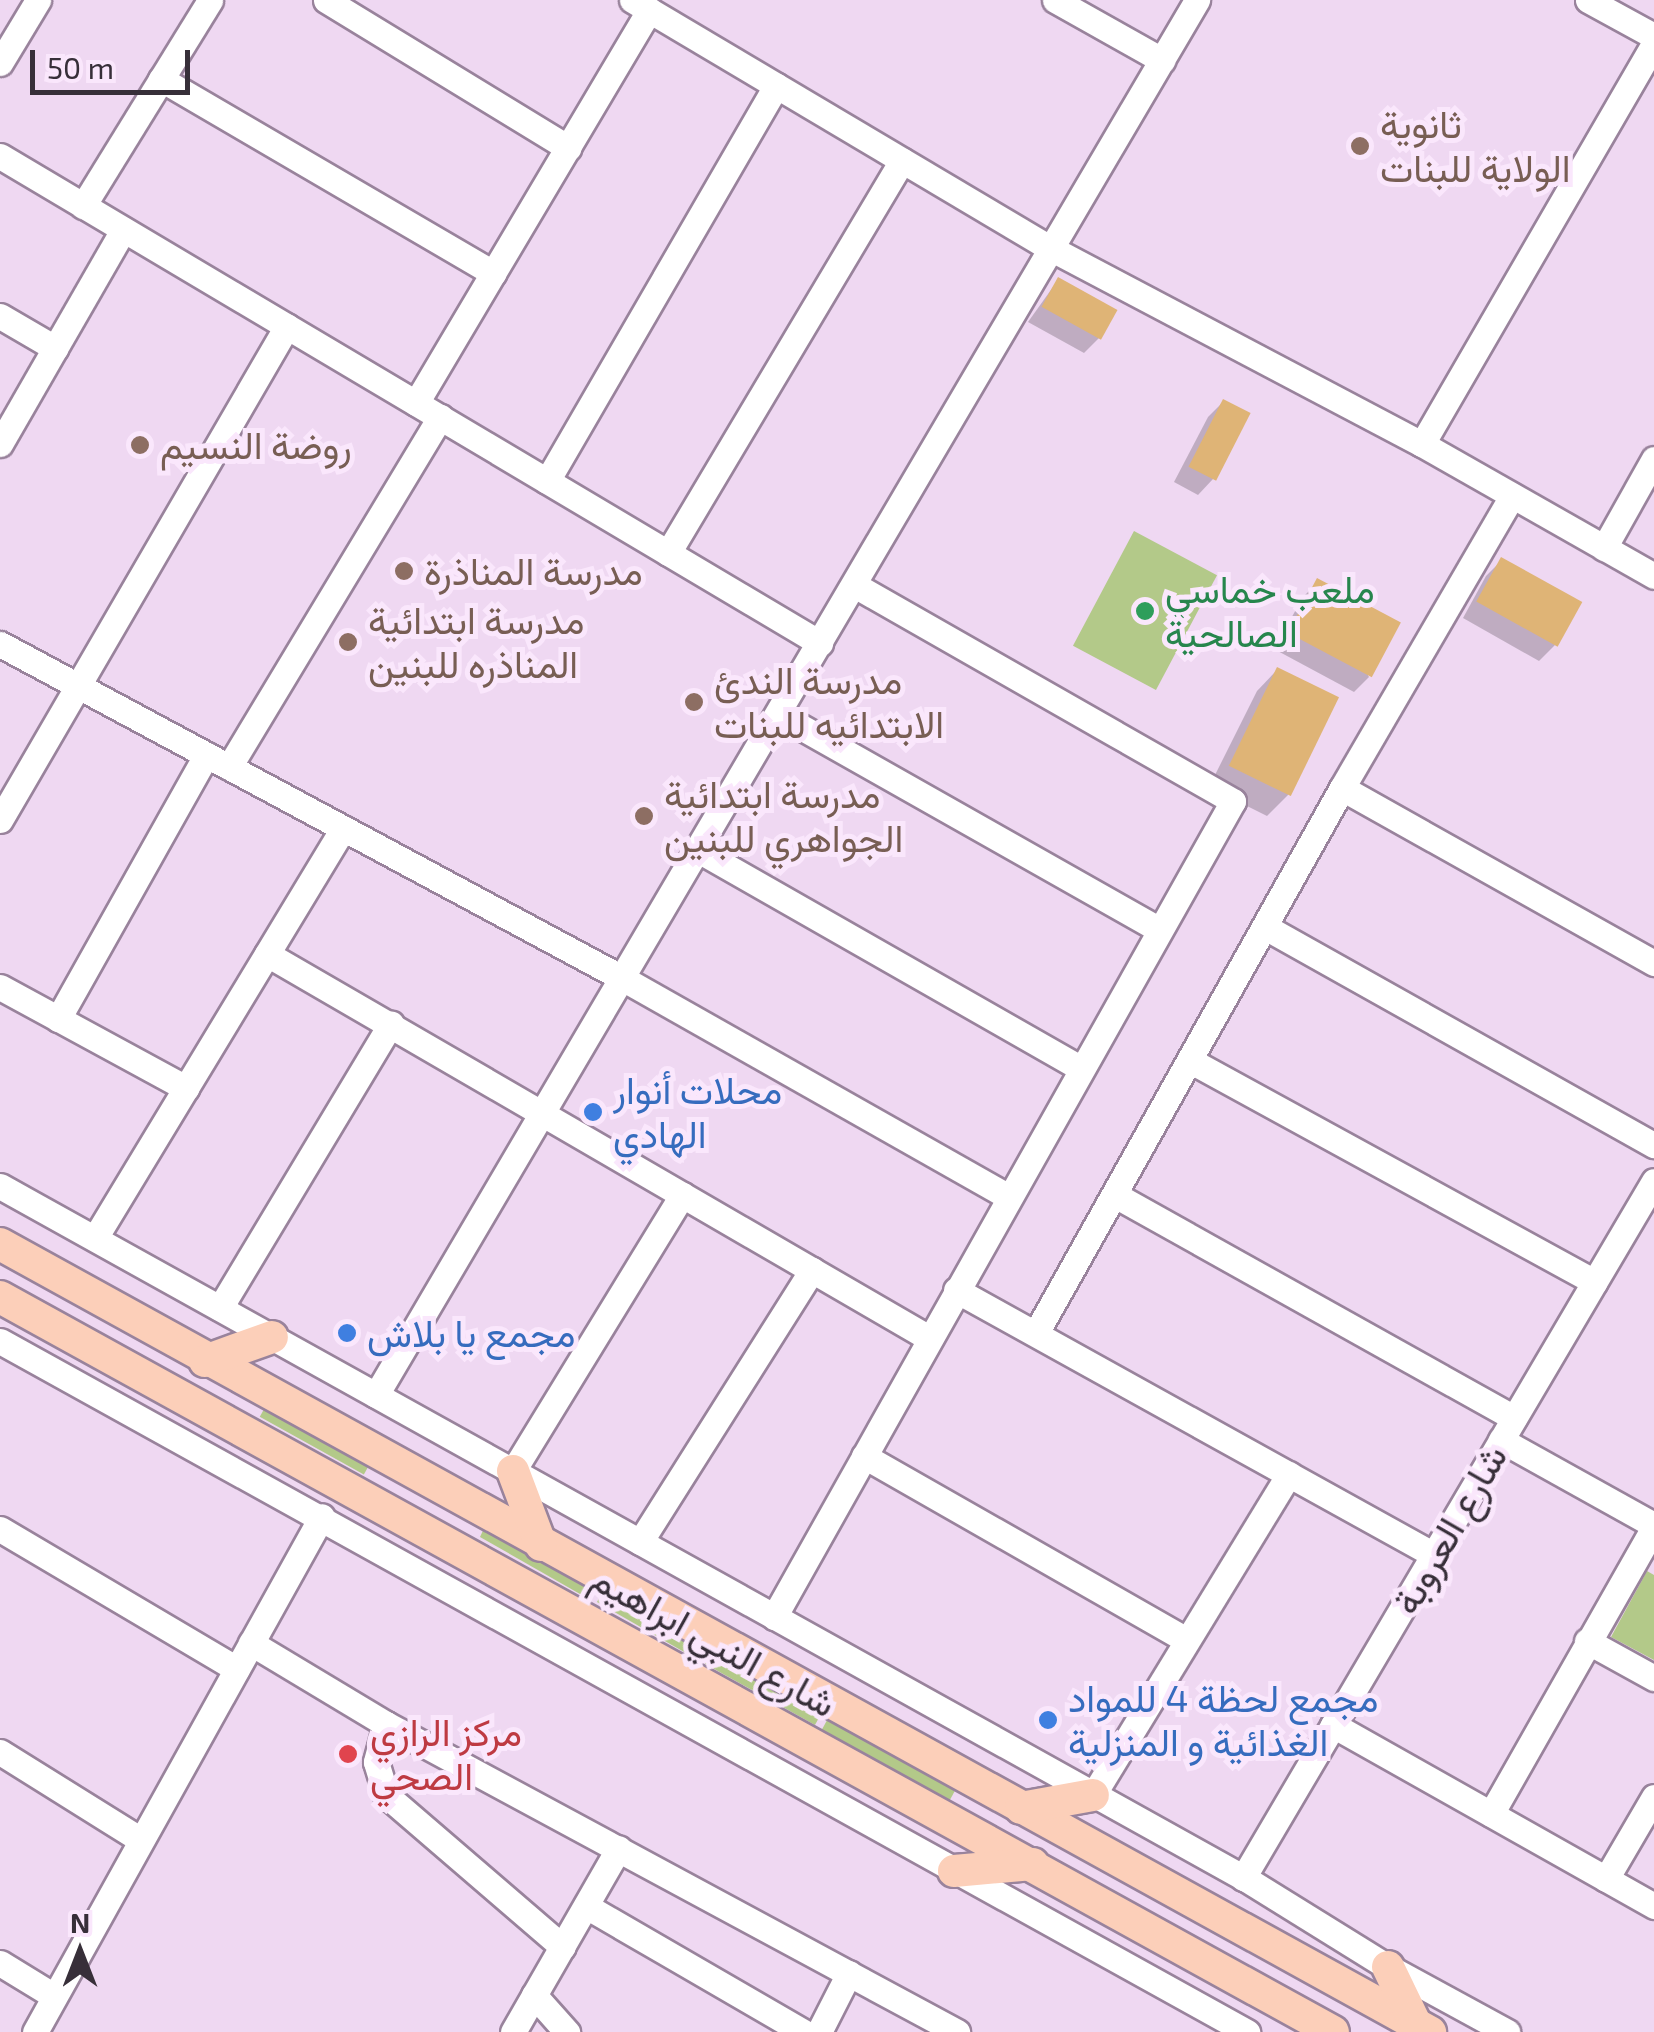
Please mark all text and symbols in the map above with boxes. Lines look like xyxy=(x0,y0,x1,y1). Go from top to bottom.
scale bar xyxy=(35,30,195,92)
text: 50 m xyxy=(47,49,114,85)
place label: ثانوية الولاية للبنات xyxy=(1380,101,1570,190)
marker: ثانوية الولاية للبنات xyxy=(1349,135,1371,157)
place label: روضة النسيم xyxy=(160,422,352,468)
marker: روضة النسيم xyxy=(129,434,151,456)
place label: مدرسة المناذرة xyxy=(424,548,643,594)
marker: مدرسة المناذرة xyxy=(393,560,415,582)
place label: ملعب خماسي الصالحية xyxy=(1165,566,1375,656)
place label: مدرسة ابتدائية المناذره للبنين xyxy=(368,597,584,686)
marker: ملعب خماسي الصالحية xyxy=(1134,600,1156,622)
marker: مدرسة ابتدائية المناذره للبنين xyxy=(337,631,359,653)
place label: مدرسة الندئ الابتدائيه للبنات xyxy=(714,657,944,746)
marker: مدرسة الندئ الابتدائيه للبنات xyxy=(683,691,705,713)
place label: مدرسة ابتدائية الجواهري للبنين xyxy=(664,771,903,861)
marker: مدرسة ابتدائية الجواهري للبنين xyxy=(633,805,655,827)
place label: محلات أنوار الهادي xyxy=(613,1067,782,1156)
marker: محلات أنوار الهادي xyxy=(582,1101,604,1123)
place label: مجمع يا بلاش xyxy=(367,1310,576,1356)
marker: مجمع يا بلاش xyxy=(336,1322,358,1344)
street label: شارع العروبة xyxy=(1382,1436,1516,1622)
street label: شارع النبي ابراهيم xyxy=(584,1554,844,1726)
place label: مجمع لحظة 4 للمواد الغذائية و المنزلية xyxy=(1068,1675,1378,1765)
place label: مركز الرازي الصحي xyxy=(370,1709,522,1798)
marker: مجمع لحظة 4 للمواد الغذائية و المنزلية xyxy=(1037,1709,1059,1731)
marker: مركز الرازي الصحي xyxy=(335,1741,361,1767)
north arrow xyxy=(30,1902,130,2002)
text: N xyxy=(70,1905,90,1939)

